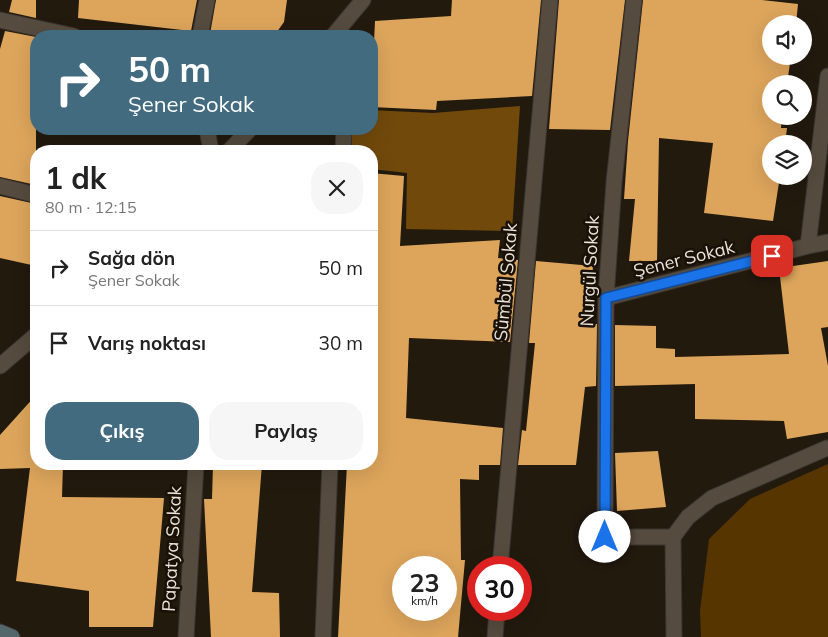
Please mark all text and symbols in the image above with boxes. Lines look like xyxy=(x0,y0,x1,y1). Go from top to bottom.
map controls xyxy=(762,15,812,185)
button: sound xyxy=(762,15,812,65)
text: 50 m xyxy=(128,47,211,91)
icon: right xyxy=(45,50,110,115)
button: search xyxy=(762,75,812,125)
text: Şener Sokak xyxy=(128,90,254,118)
button: layers xyxy=(762,135,812,185)
text: 1 dk xyxy=(45,159,106,197)
button: close xyxy=(311,162,363,214)
text: 80 m · 12:15 xyxy=(45,197,137,217)
street label: Nurgül Sokak xyxy=(575,214,604,327)
street label: Sümbül Sokak xyxy=(489,221,522,342)
street label: Şener Sokak xyxy=(631,235,737,282)
pin xyxy=(751,235,793,277)
icon: arrive xyxy=(758,242,786,270)
text: Sağa dön xyxy=(88,246,175,270)
icon: right xyxy=(45,254,73,282)
text: 50 m xyxy=(319,256,363,280)
text: Şener Sokak xyxy=(88,270,180,290)
icon: arrive xyxy=(45,329,73,357)
text: Varış noktası xyxy=(88,331,206,355)
text: 30 m xyxy=(319,331,363,355)
button: Çıkış xyxy=(45,402,199,460)
button: Paylaş xyxy=(209,402,363,460)
street label: Papatya Sokak xyxy=(157,485,186,612)
position arrow xyxy=(578,510,630,562)
speed limit sign: 30 xyxy=(467,556,532,621)
text: 23 xyxy=(409,567,440,598)
text: km/h xyxy=(411,593,438,608)

